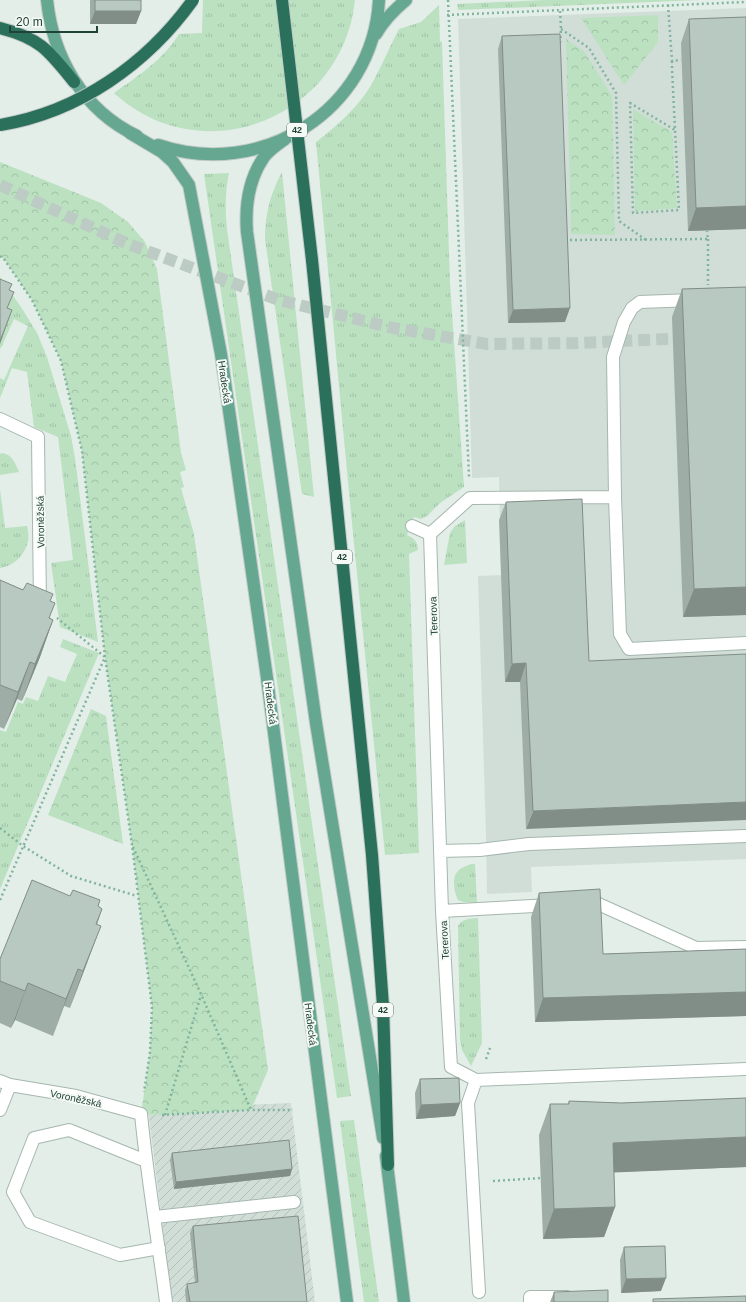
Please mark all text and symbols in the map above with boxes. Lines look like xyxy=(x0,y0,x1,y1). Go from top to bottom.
scale bar xyxy=(10,8,97,34)
text: 20 m xyxy=(16,15,43,29)
road number: 42 xyxy=(287,123,307,137)
street label: Hradecká xyxy=(216,360,233,404)
street label: Voroněžská xyxy=(35,495,46,548)
road number: 42 xyxy=(332,550,352,564)
street label: Tererova xyxy=(427,596,440,636)
street label: Hradecká xyxy=(262,681,279,725)
street label: Tererova xyxy=(438,920,451,960)
street label: Hradecká xyxy=(302,1002,319,1046)
road number: 42 xyxy=(373,1003,393,1017)
street label: Voroněžská xyxy=(49,1088,103,1109)

